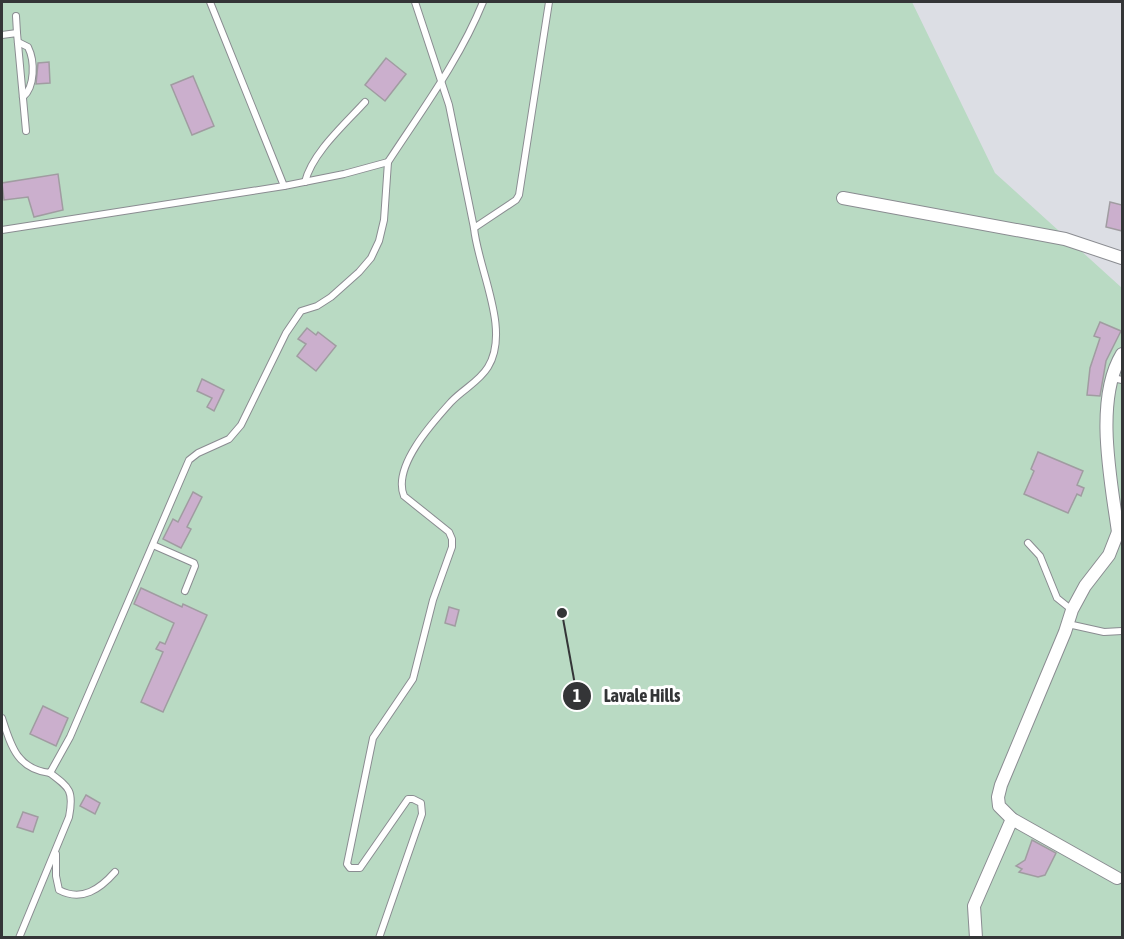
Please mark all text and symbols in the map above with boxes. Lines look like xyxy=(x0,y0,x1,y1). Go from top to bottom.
callout: Lavale Hills xyxy=(562,678,693,714)
text: 1 xyxy=(573,685,581,706)
text: Lavale Hills xyxy=(604,685,681,706)

